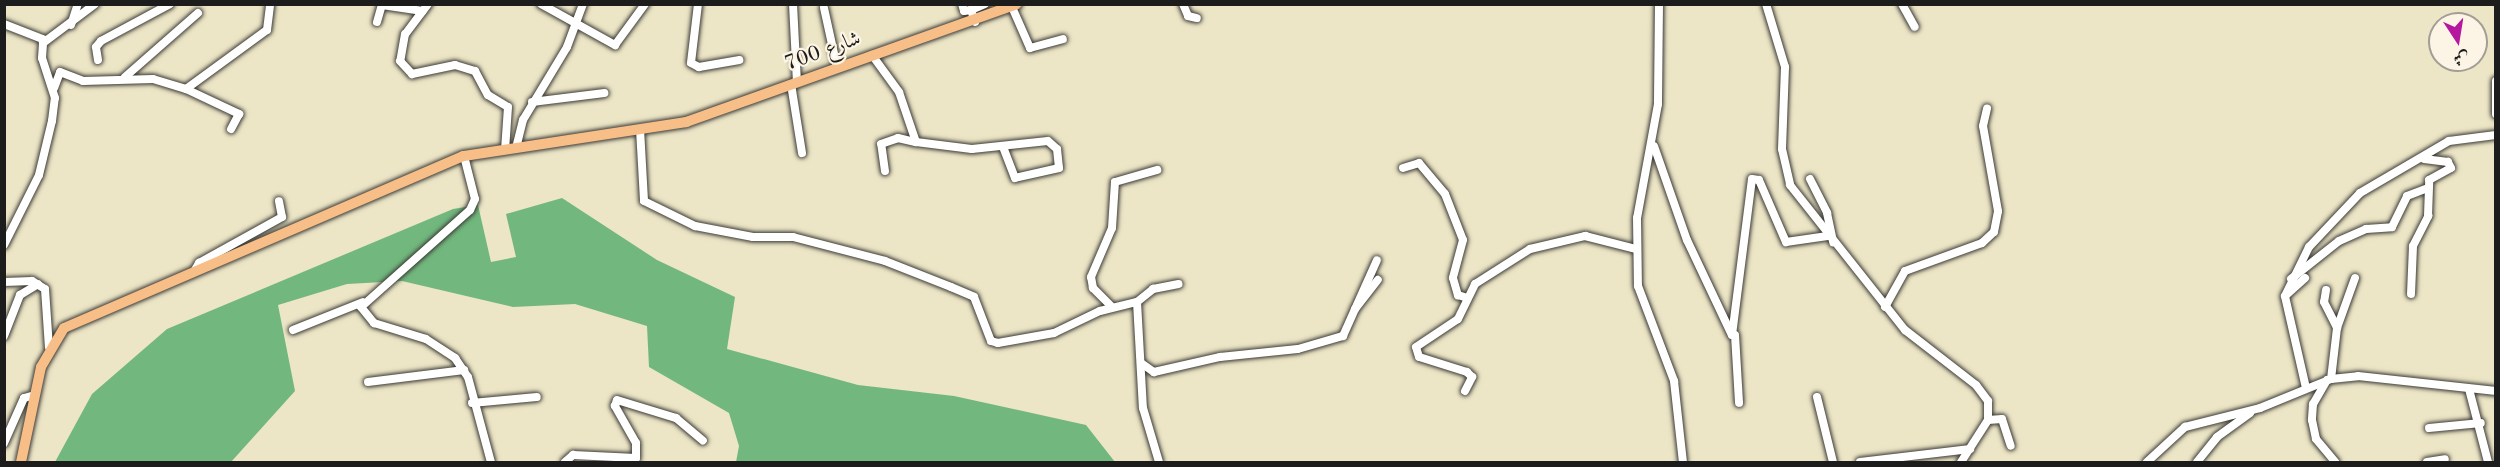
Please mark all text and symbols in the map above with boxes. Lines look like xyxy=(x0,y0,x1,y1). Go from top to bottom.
north arrow xyxy=(2428,12,2488,72)
street label: شارع 700 xyxy=(782,27,864,77)
text: ش xyxy=(2452,48,2471,67)

